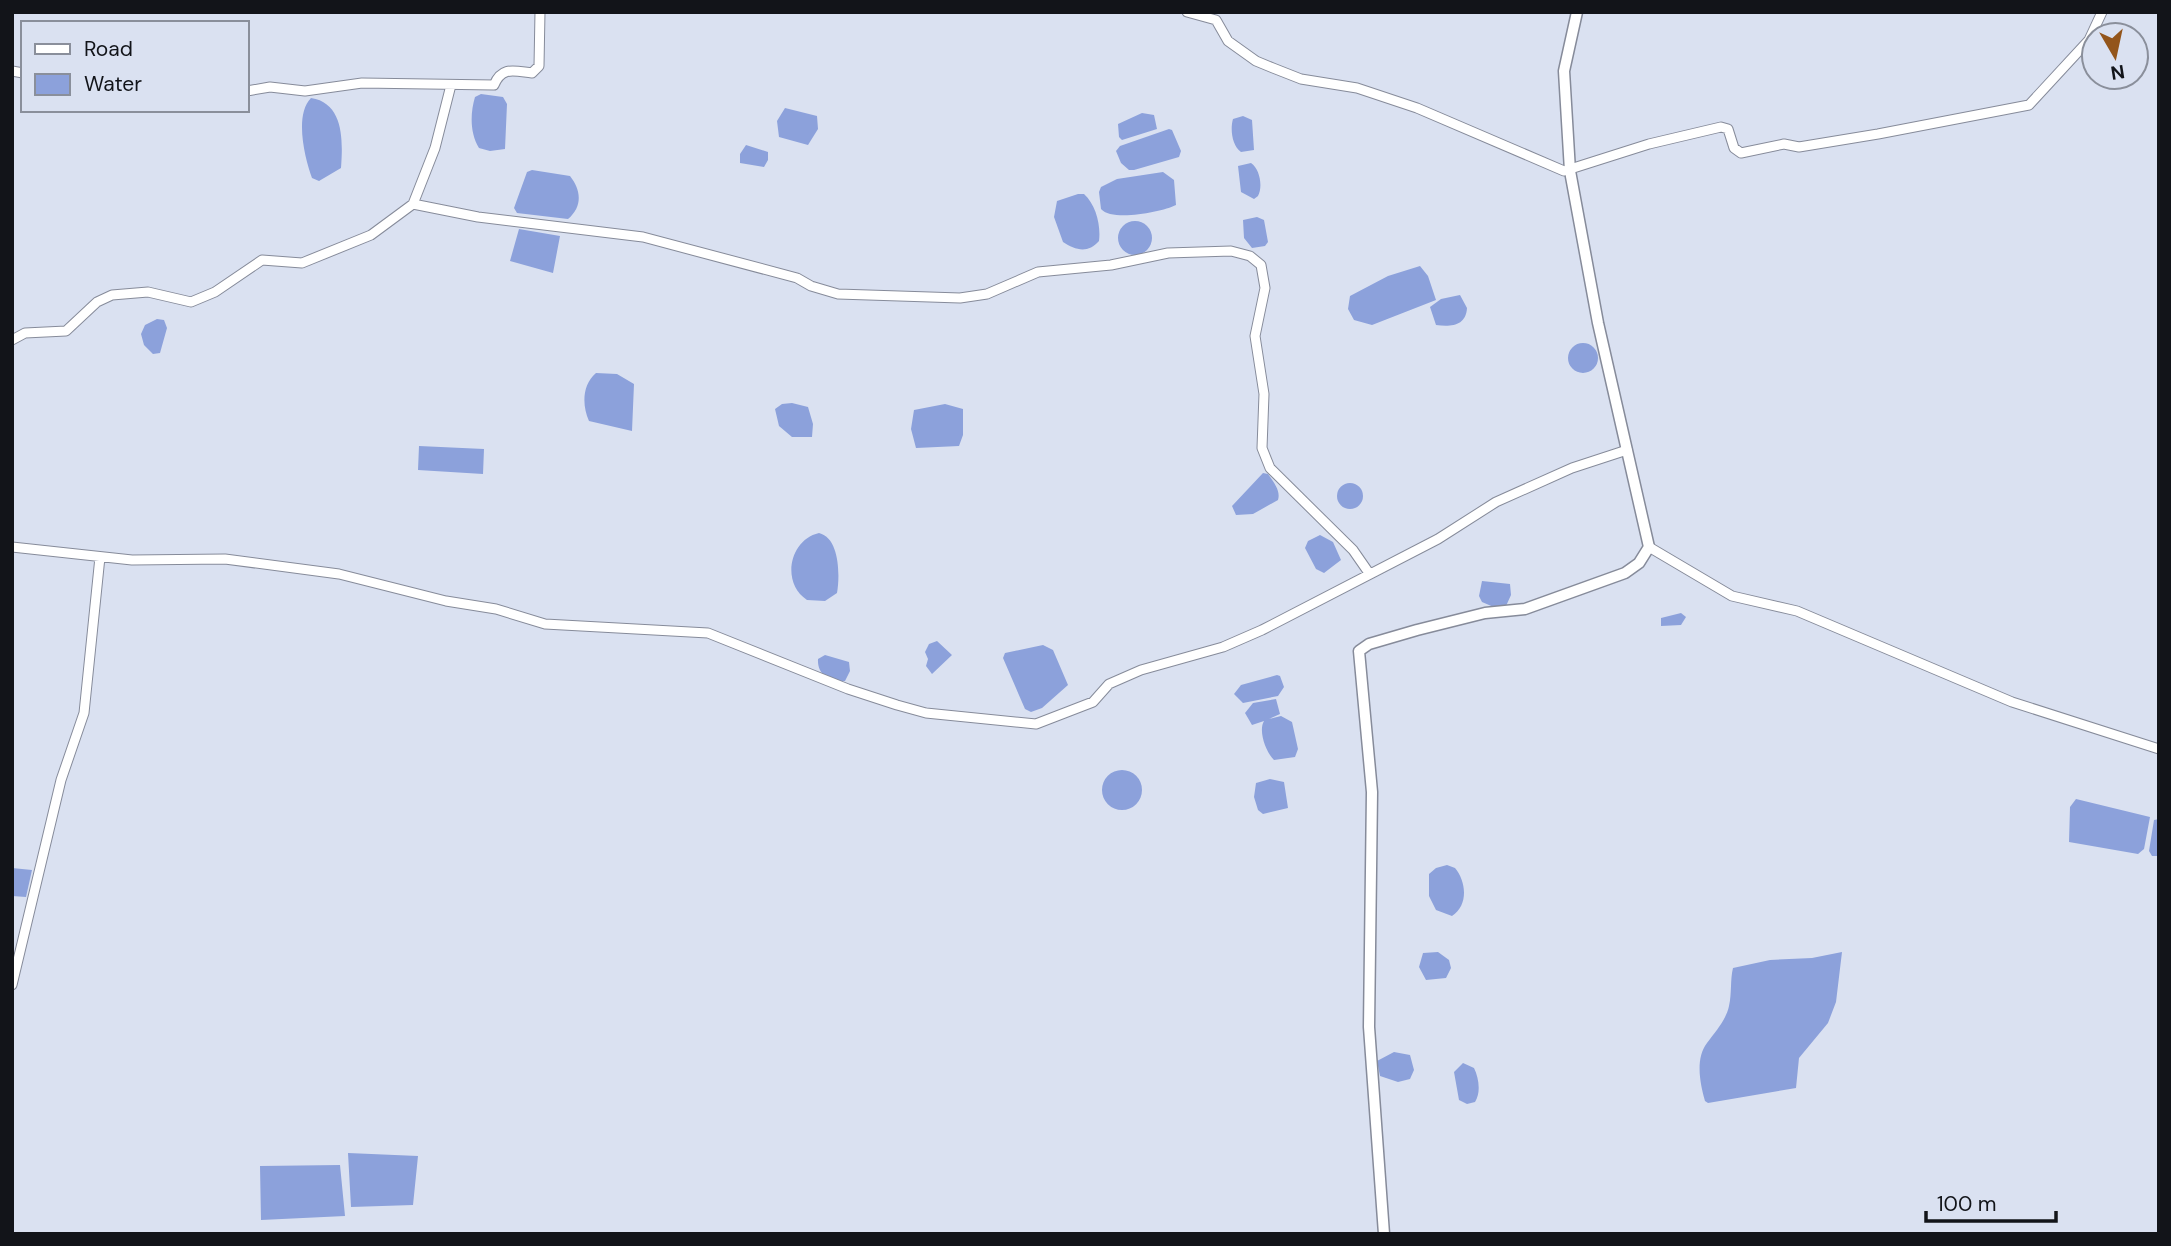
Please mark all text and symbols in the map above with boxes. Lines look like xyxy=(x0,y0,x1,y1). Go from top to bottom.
legend xyxy=(21,21,248,112)
north arrow xyxy=(2080,21,2150,91)
text: Road xyxy=(84,35,133,63)
text: N xyxy=(2109,59,2126,86)
text: Water xyxy=(84,70,142,98)
scale bar xyxy=(1926,1180,2056,1224)
text: 100 m xyxy=(1937,1190,1997,1218)

